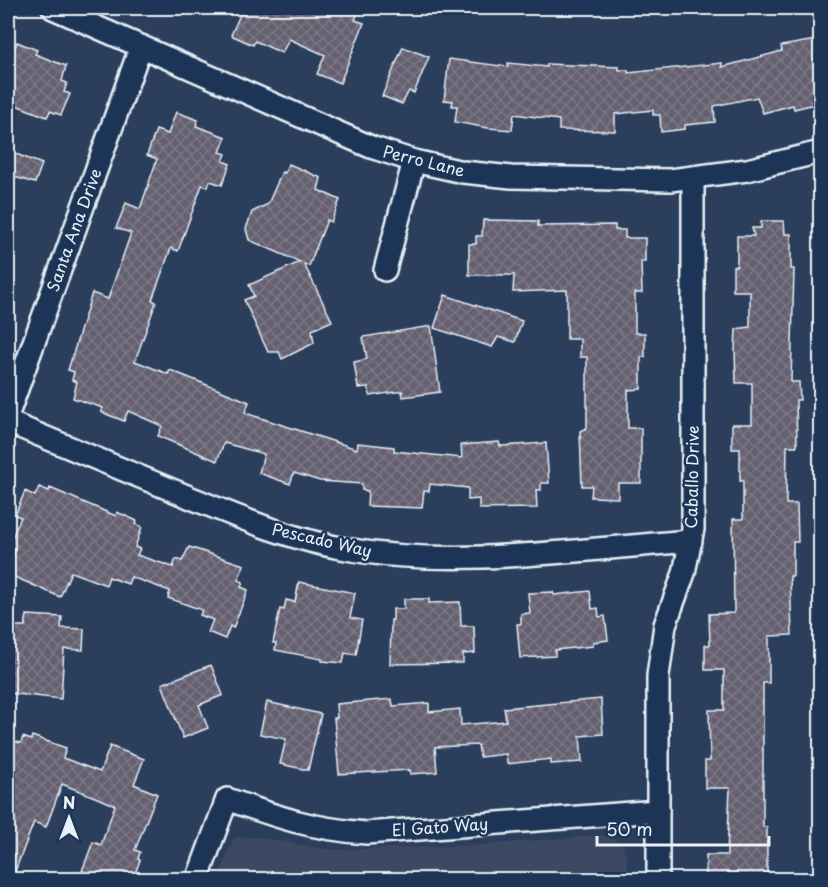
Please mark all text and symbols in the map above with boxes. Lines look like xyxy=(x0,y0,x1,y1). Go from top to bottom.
street label: Perro Lane xyxy=(381,138,468,182)
street label: Santa Ana Drive xyxy=(40,165,106,295)
street label: Caballo Drive xyxy=(678,425,704,529)
street label: Pescado Way xyxy=(270,516,375,562)
north arrow xyxy=(39,788,99,848)
text: N xyxy=(63,790,75,814)
scale bar xyxy=(597,809,770,847)
street label: El Gato Way xyxy=(391,811,489,841)
text: 50 m xyxy=(606,815,653,842)

